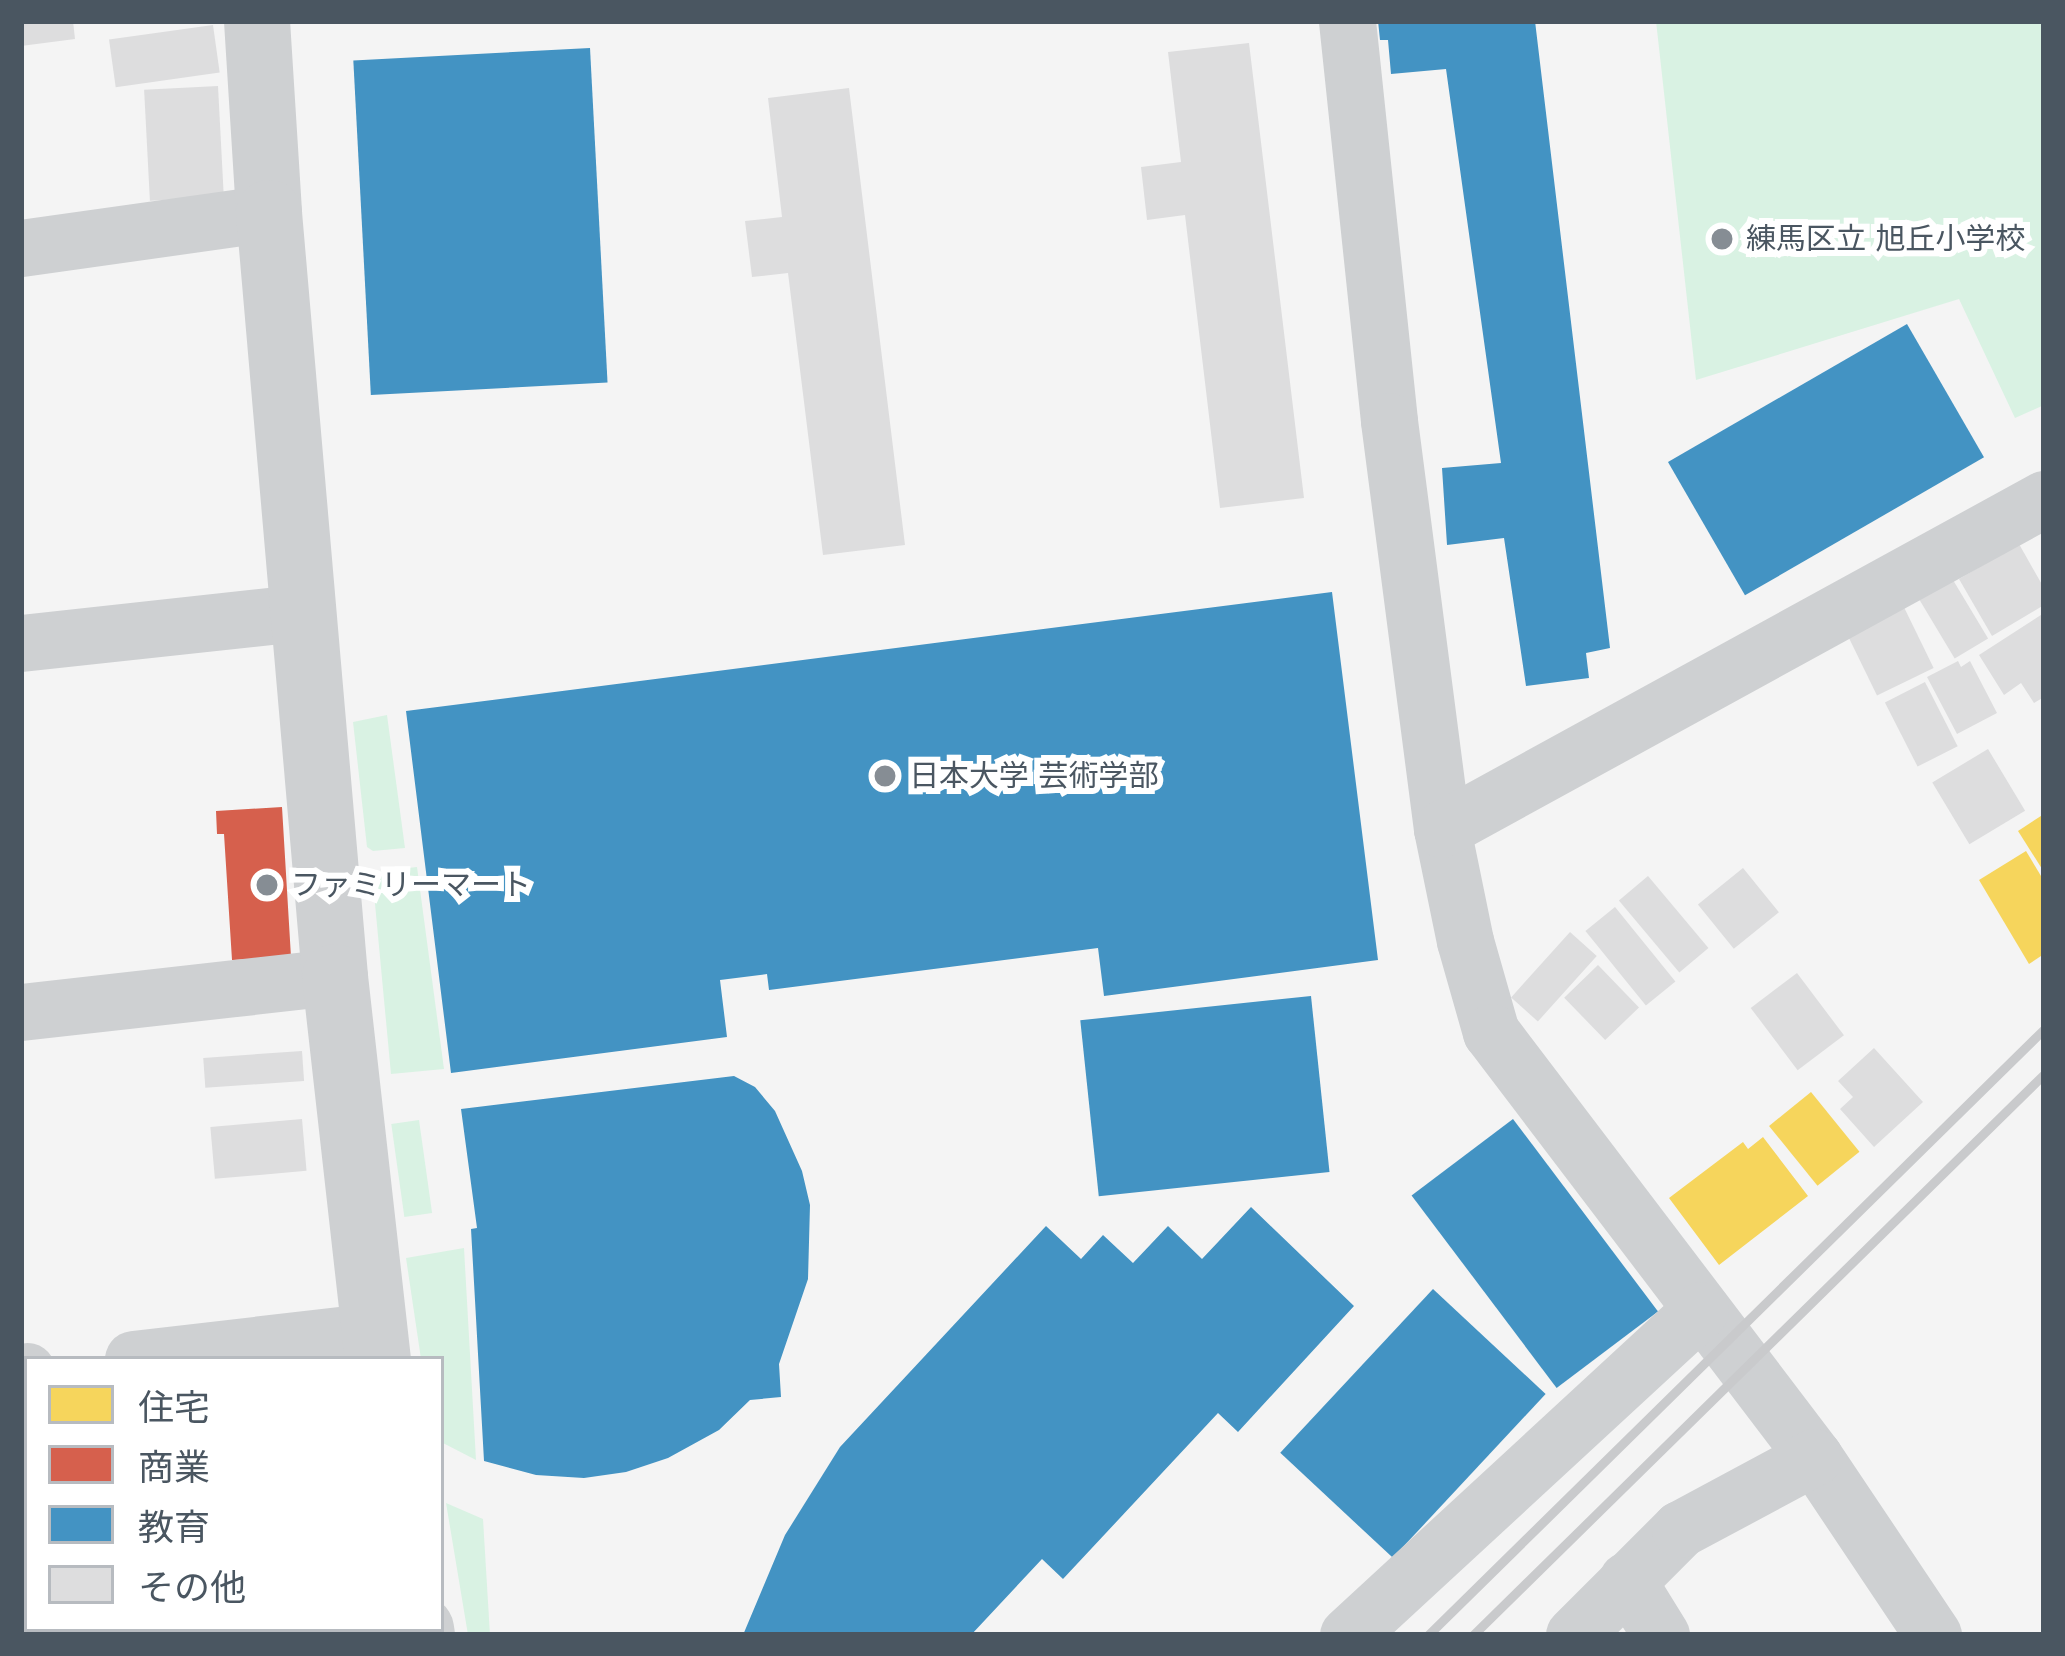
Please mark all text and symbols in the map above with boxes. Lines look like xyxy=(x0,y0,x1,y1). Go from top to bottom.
place label: 練馬区立 旭丘小学校 xyxy=(1746,221,2026,257)
marker: 練馬区立 旭丘小学校 xyxy=(1709,226,1735,252)
place label: 日本大学 芸術学部 xyxy=(909,758,1159,794)
marker: 日本大学 芸術学部 xyxy=(872,763,898,789)
place label: ファミリーマート xyxy=(291,867,531,903)
marker: ファミリーマート xyxy=(254,872,280,898)
legend xyxy=(24,1356,444,1632)
text: 住宅 xyxy=(138,1387,210,1428)
text: 商業 xyxy=(138,1447,210,1488)
text: 教育 xyxy=(138,1507,210,1548)
text: その他 xyxy=(138,1567,246,1608)

